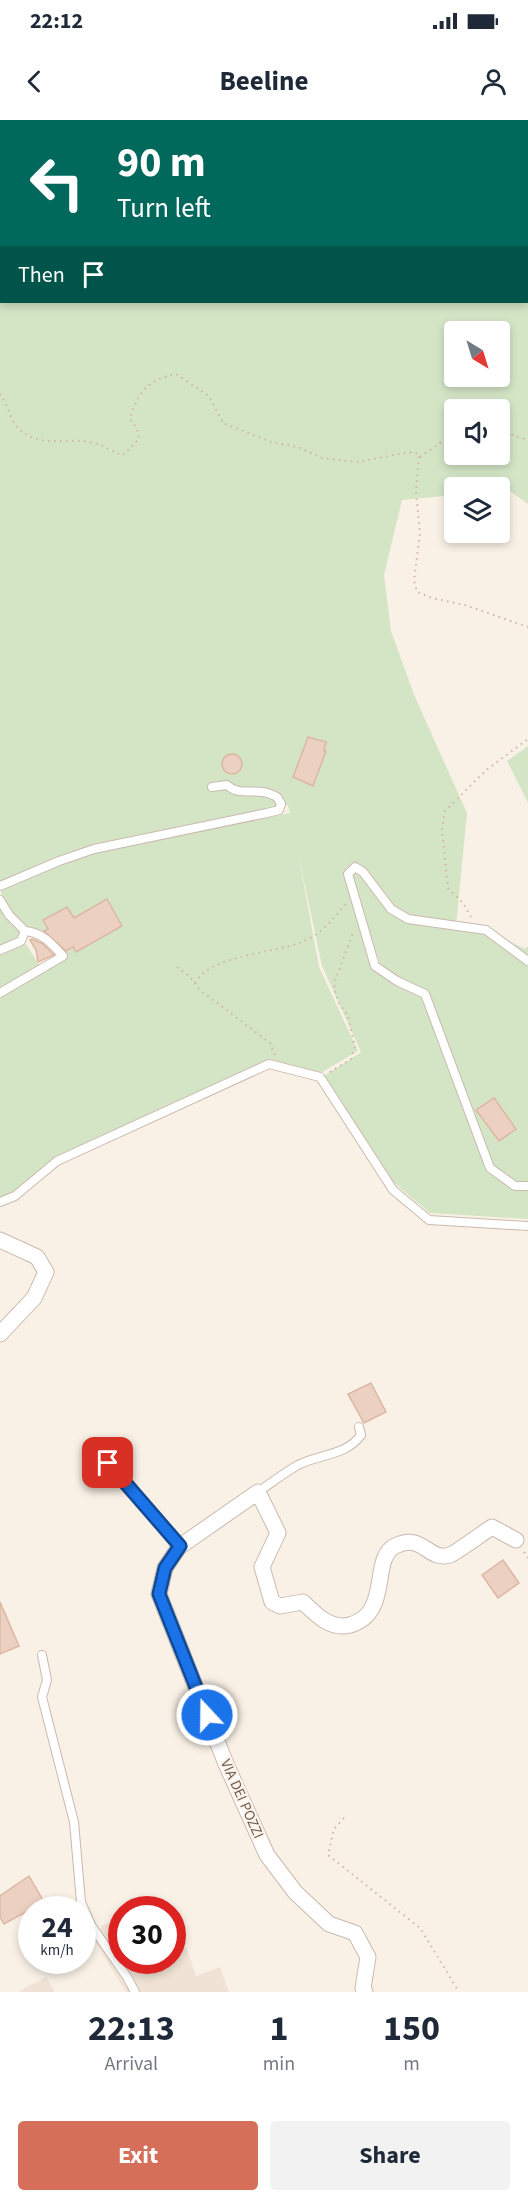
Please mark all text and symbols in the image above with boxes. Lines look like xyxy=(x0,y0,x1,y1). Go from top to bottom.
text: 22:12 xyxy=(30,5,83,37)
text: Beeline xyxy=(220,62,308,101)
icon: back xyxy=(18,65,51,98)
icon: person xyxy=(477,65,510,98)
text: 90 m xyxy=(117,133,206,193)
icon: left xyxy=(18,144,96,222)
text: Turn left xyxy=(117,189,211,228)
icon: arrive xyxy=(77,258,110,291)
text: Then xyxy=(18,259,65,291)
north arrow xyxy=(444,321,510,387)
map controls xyxy=(444,321,510,543)
button: sound xyxy=(444,399,510,465)
button: layers xyxy=(444,477,510,543)
pin xyxy=(82,1437,133,1488)
icon: arrive xyxy=(91,1446,124,1479)
position arrow xyxy=(175,1683,239,1747)
street label: VIA DEI POZZI xyxy=(215,1756,269,1842)
speed limit sign: 30 xyxy=(108,1896,186,1974)
text: 24 xyxy=(41,1906,73,1949)
text: km/h xyxy=(40,1940,74,1961)
text: 22:13 xyxy=(88,2003,175,2054)
text: 1 xyxy=(269,2003,288,2054)
text: 150 xyxy=(383,2003,440,2054)
text: Arrival xyxy=(104,2050,158,2078)
text: min xyxy=(263,2050,295,2078)
text: m xyxy=(403,2050,420,2078)
button: Exit xyxy=(18,2121,258,2190)
button: Share xyxy=(270,2121,510,2190)

